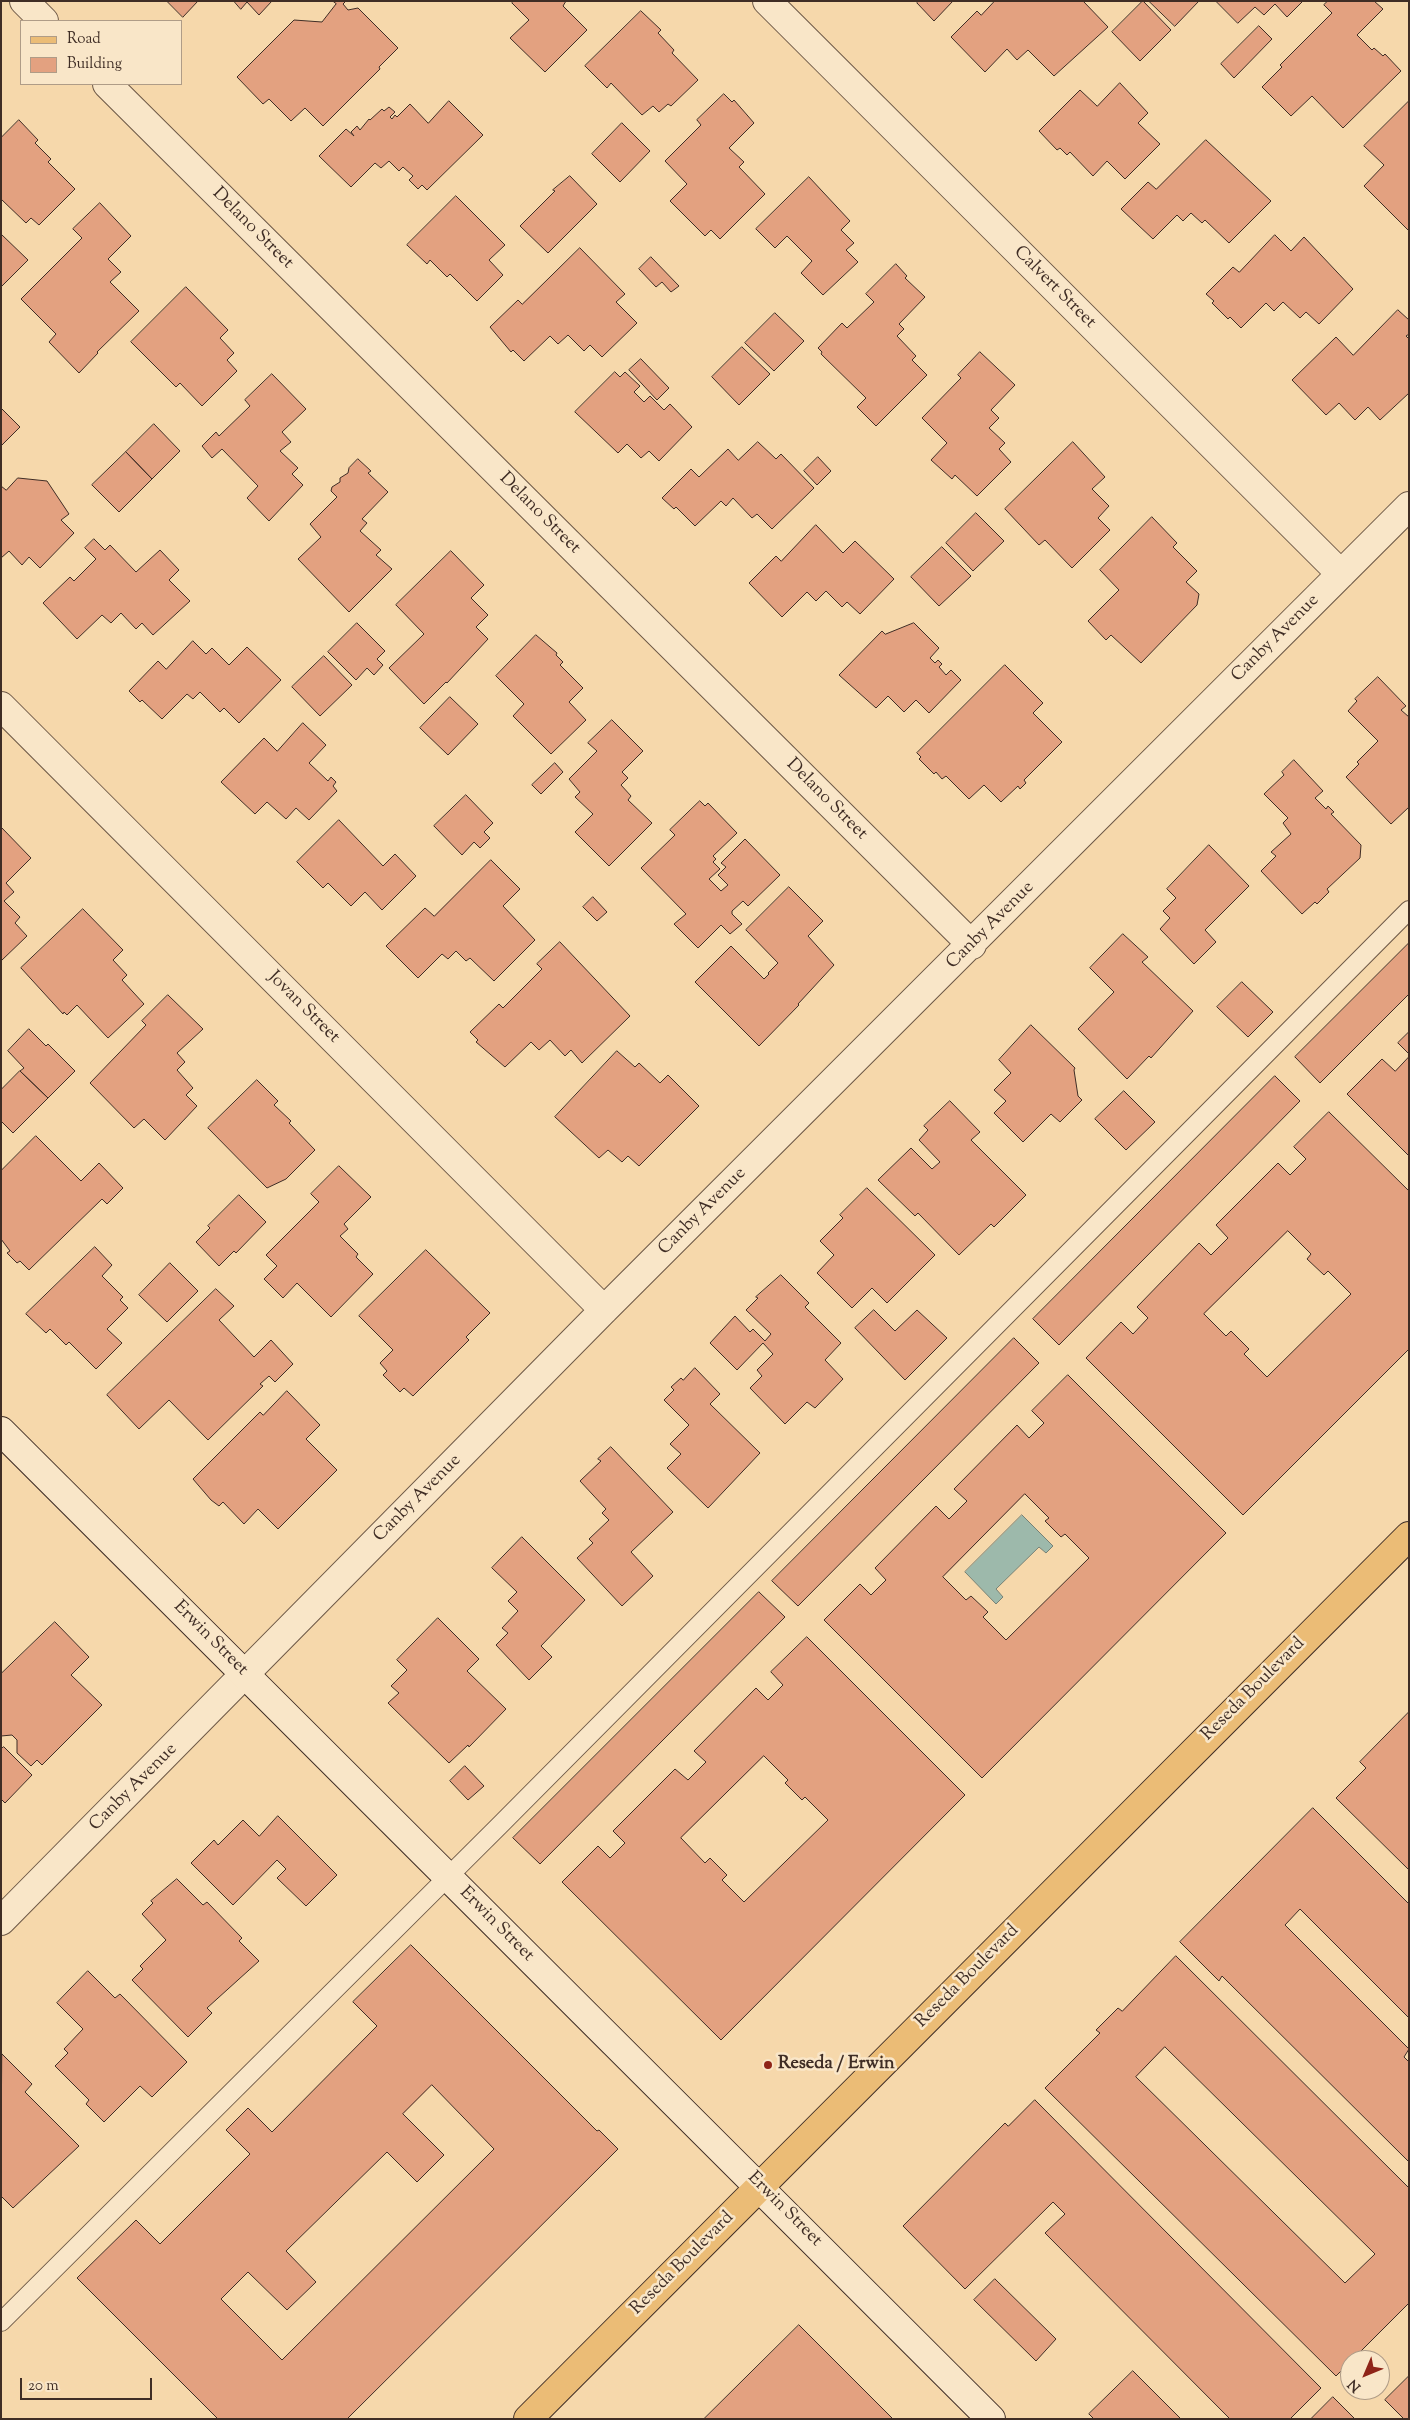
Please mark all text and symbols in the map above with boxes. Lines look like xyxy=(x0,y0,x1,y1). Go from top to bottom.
legend xyxy=(20,20,182,85)
text: Road xyxy=(67,29,101,50)
text: Building xyxy=(67,54,122,75)
street label: Delano Street xyxy=(207,184,297,274)
street label: Calvert Street xyxy=(1008,242,1100,334)
street label: Delano Street xyxy=(494,469,584,559)
street label: Canby Avenue xyxy=(1228,591,1324,687)
street label: Delano Street xyxy=(781,755,871,845)
street label: Canby Avenue xyxy=(943,878,1039,974)
street label: Jovan Street xyxy=(262,967,344,1049)
street label: Canby Avenue xyxy=(655,1164,751,1260)
street label: Canby Avenue xyxy=(370,1451,466,1547)
street label: Erwin Street xyxy=(168,1597,252,1681)
street label: Reseda Boulevard xyxy=(1198,1634,1310,1746)
street label: Canby Avenue xyxy=(86,1740,182,1836)
street label: Erwin Street xyxy=(454,1883,538,1967)
street label: Reseda Boulevard xyxy=(912,1921,1024,2033)
place label: Reseda / Erwin xyxy=(778,2054,895,2076)
marker: Reseda / Erwin xyxy=(762,2059,774,2071)
street label: Erwin Street xyxy=(742,2168,826,2252)
street label: Reseda Boulevard xyxy=(627,2208,739,2320)
north arrow xyxy=(1340,2350,1390,2400)
scale bar xyxy=(22,2368,155,2400)
text: N xyxy=(1344,2374,1366,2396)
text: 20 m xyxy=(28,2376,59,2397)

